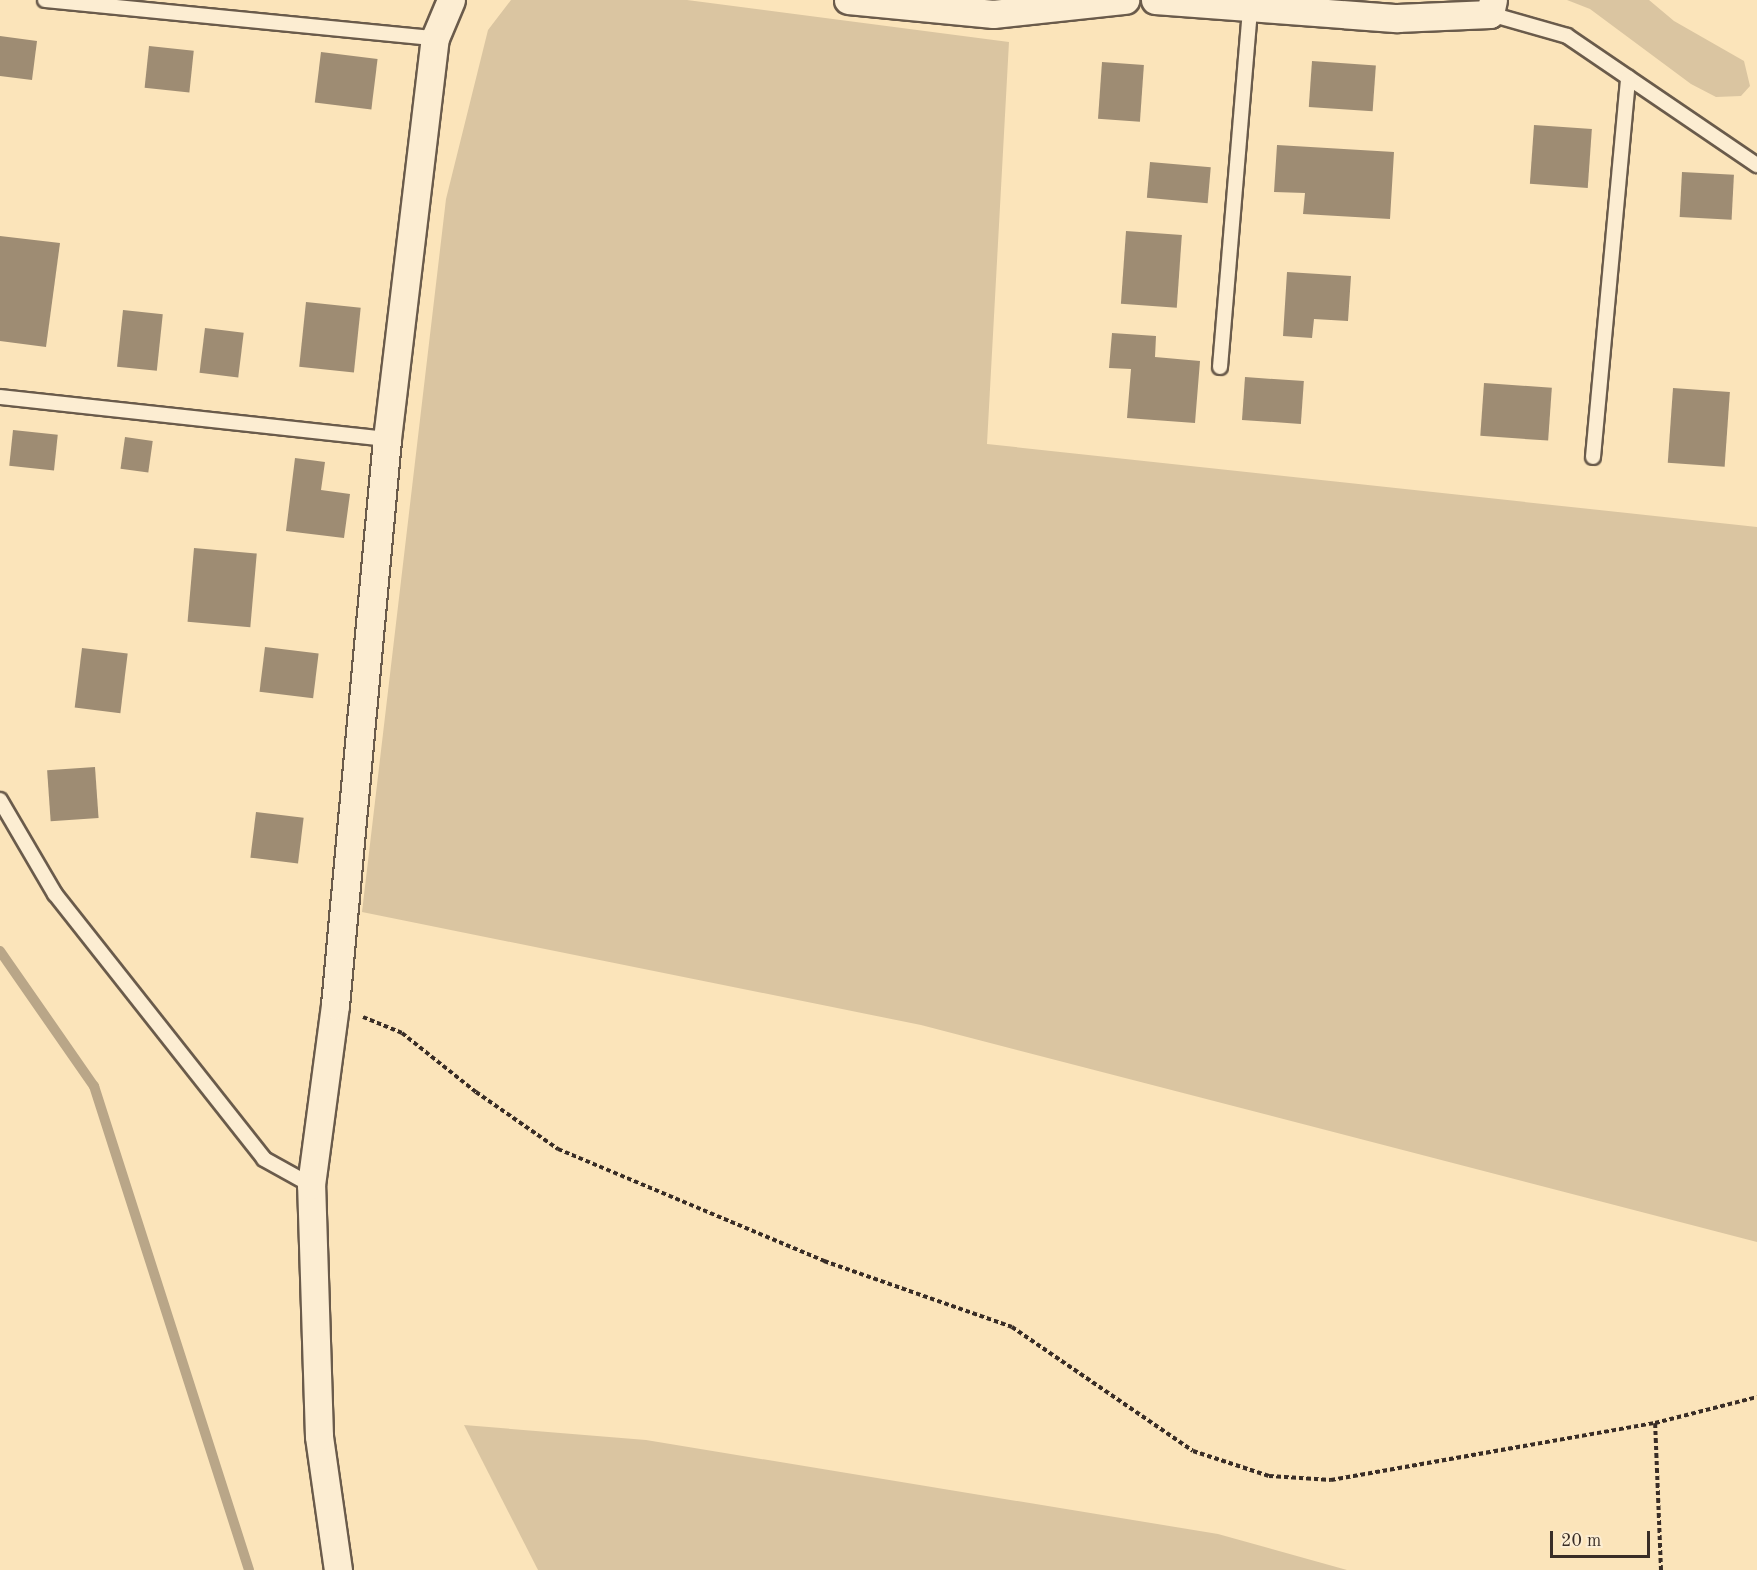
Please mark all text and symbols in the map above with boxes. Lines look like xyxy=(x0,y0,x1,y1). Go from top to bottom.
scale bar xyxy=(1553,1519,1654,1557)
text: 20 m xyxy=(1561,1532,1601,1550)

